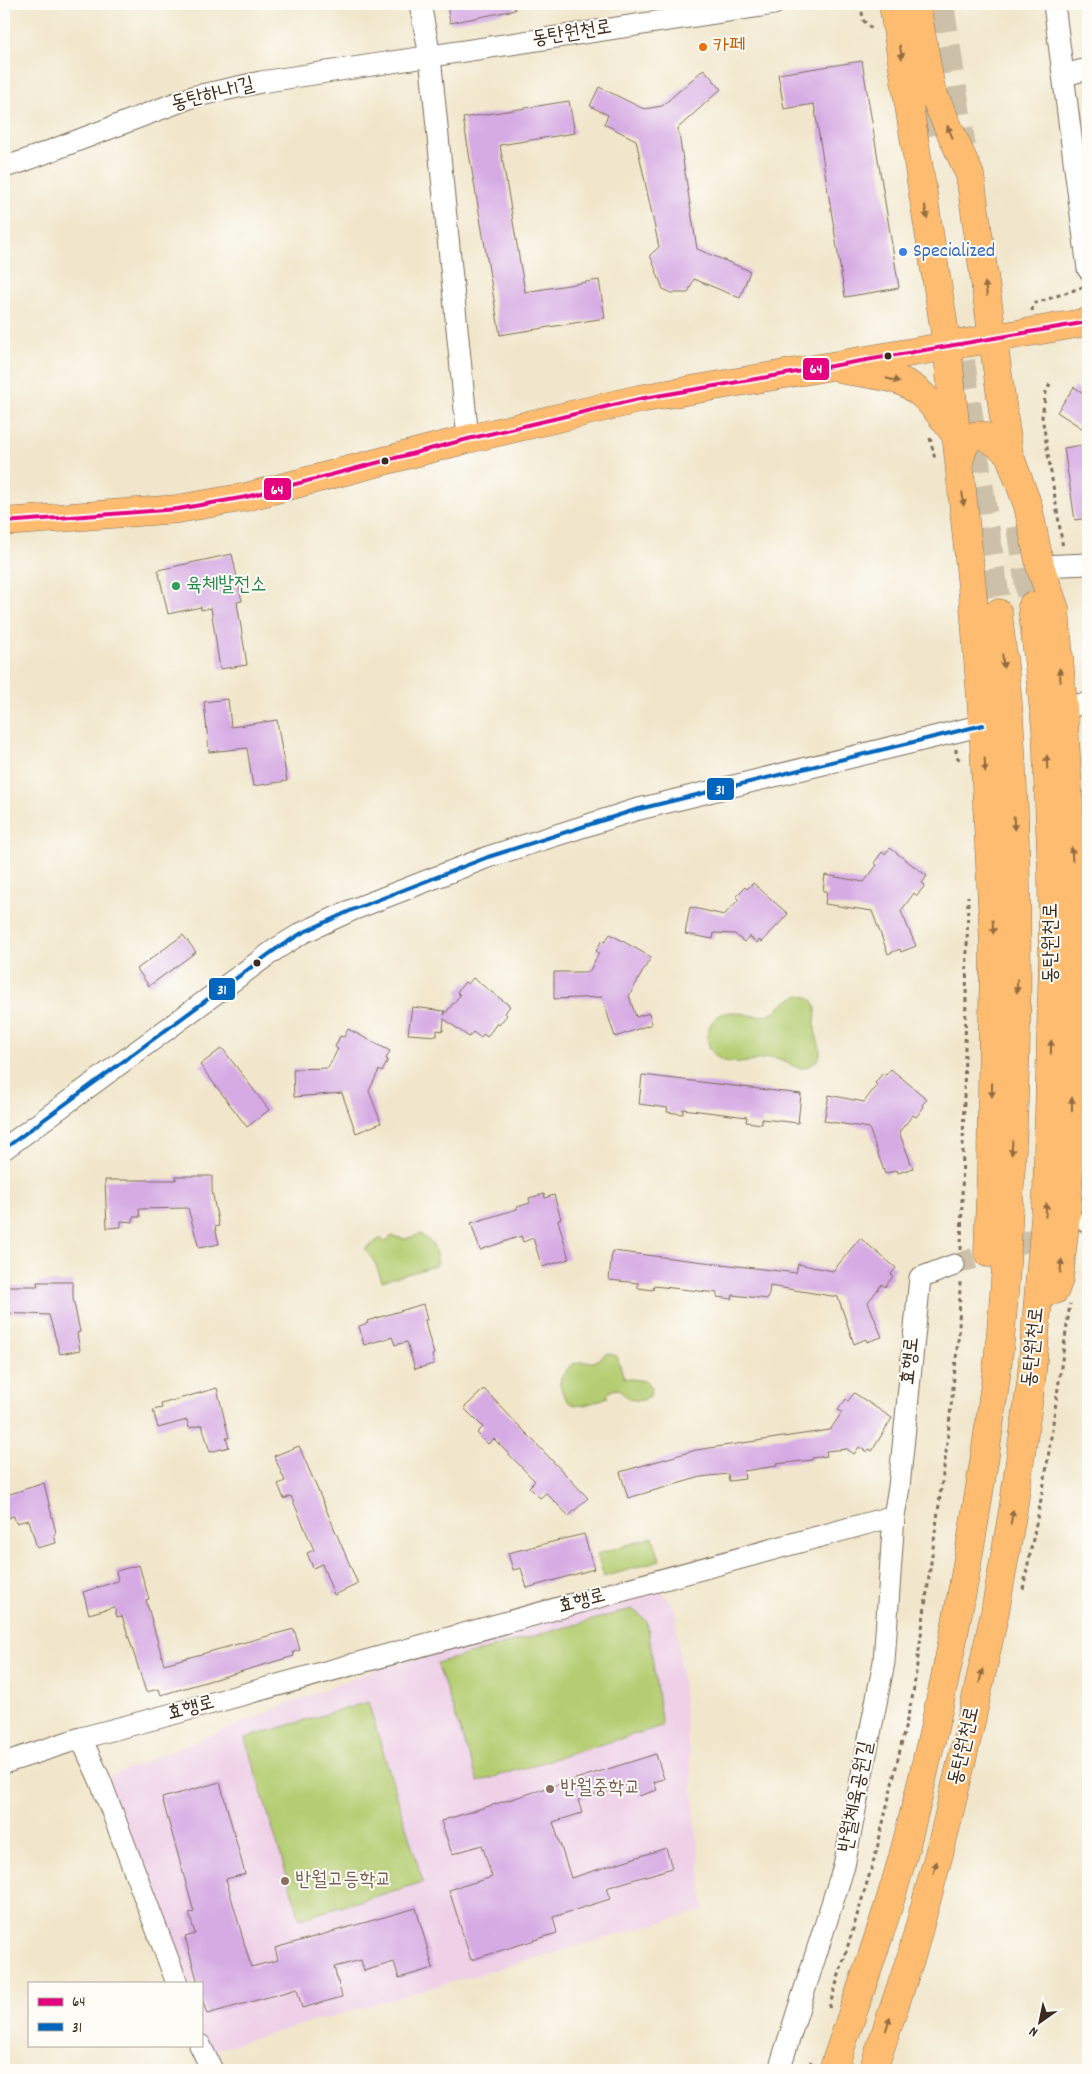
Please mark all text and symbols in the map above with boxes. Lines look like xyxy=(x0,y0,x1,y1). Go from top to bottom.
street label: 동탄원천로 xyxy=(530,14,614,54)
place label: 카페 xyxy=(713,33,745,61)
marker: 카페 xyxy=(697,41,709,53)
one-way arrow xyxy=(897,44,905,60)
street label: 동탄하나1길 xyxy=(168,71,258,119)
one-way arrow xyxy=(946,125,954,139)
one-way arrow xyxy=(922,205,930,221)
place label: Specialized xyxy=(913,238,995,266)
marker: Specialized xyxy=(897,246,909,258)
one-way arrow xyxy=(982,281,990,297)
unlabelled marker xyxy=(883,351,893,361)
line badge: 64 xyxy=(802,357,830,381)
text: 64 xyxy=(810,360,823,380)
one-way arrow xyxy=(885,376,900,384)
unlabelled marker xyxy=(380,456,390,466)
line badge: 64 xyxy=(263,477,292,501)
text: 64 xyxy=(271,481,284,501)
one-way arrow xyxy=(959,491,967,507)
place label: 육체발전소 xyxy=(186,572,266,600)
marker: 육체발전소 xyxy=(170,580,182,592)
one-way arrow xyxy=(999,654,1007,670)
one-way arrow xyxy=(1056,666,1064,682)
one-way arrow xyxy=(1043,754,1051,770)
one-way arrow xyxy=(981,757,989,773)
line badge: 31 xyxy=(706,777,735,801)
text: 31 xyxy=(715,781,725,801)
one-way arrow xyxy=(1010,816,1018,832)
one-way arrow xyxy=(1068,846,1076,862)
street label: 동탄원천로 xyxy=(1038,903,1066,983)
one-way arrow xyxy=(989,920,997,936)
unlabelled marker xyxy=(252,958,262,968)
line badge: 31 xyxy=(208,977,236,1001)
one-way arrow xyxy=(1013,978,1021,994)
text: 31 xyxy=(217,981,227,1001)
one-way arrow xyxy=(1048,1039,1056,1055)
one-way arrow xyxy=(988,1082,996,1098)
one-way arrow xyxy=(1068,1096,1076,1112)
one-way arrow xyxy=(1008,1141,1016,1157)
one-way arrow xyxy=(1042,1201,1050,1217)
one-way arrow xyxy=(1057,1258,1065,1274)
street label: 동탄원천로 xyxy=(1016,1306,1052,1388)
street label: 효행로 xyxy=(895,1336,927,1386)
one-way arrow xyxy=(1009,1509,1017,1525)
street label: 효행로 xyxy=(555,1582,609,1622)
one-way arrow xyxy=(977,1669,985,1684)
street label: 효행로 xyxy=(164,1689,218,1729)
street label: 동탄원천로 xyxy=(942,1704,988,1788)
street label: 반월체육공원길 xyxy=(833,1739,881,1855)
place label: 반월중학교 xyxy=(560,1775,640,1803)
marker: 반월중학교 xyxy=(544,1783,556,1795)
one-way arrow xyxy=(931,1861,939,1876)
place label: 반월고등학교 xyxy=(295,1867,392,1895)
marker: 반월고등학교 xyxy=(279,1875,291,1887)
legend xyxy=(28,1982,202,2046)
text: 64 xyxy=(72,1992,86,2014)
north arrow xyxy=(1014,1996,1064,2046)
one-way arrow xyxy=(884,2016,892,2031)
text: 31 xyxy=(72,2018,82,2040)
text: N xyxy=(1026,2021,1042,2041)

